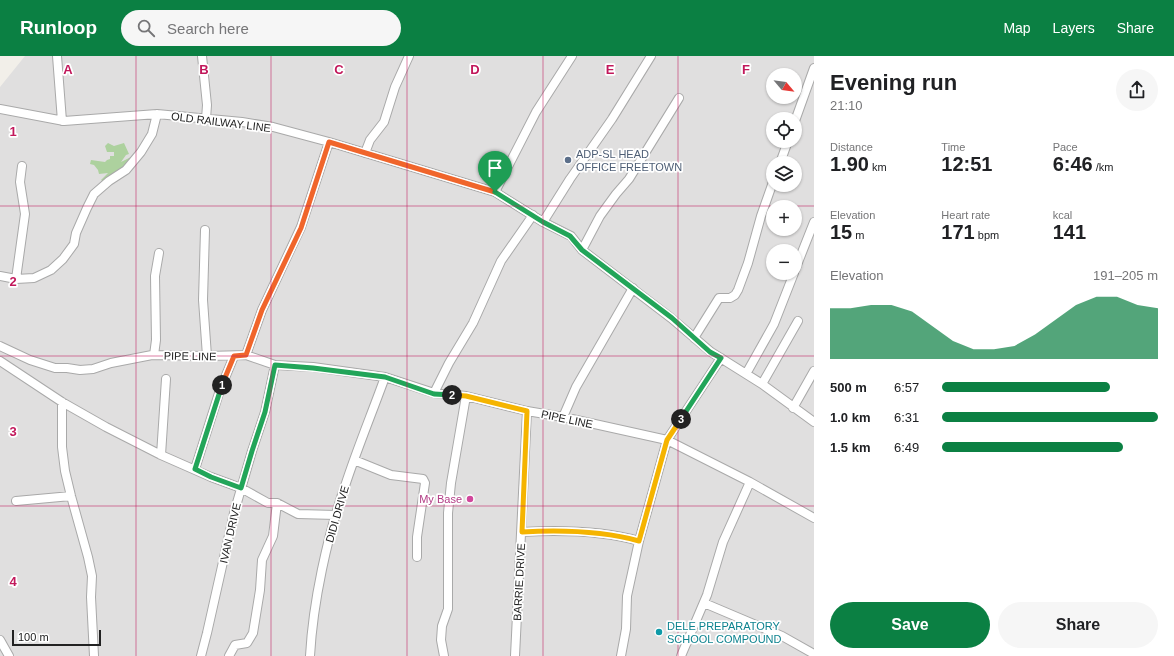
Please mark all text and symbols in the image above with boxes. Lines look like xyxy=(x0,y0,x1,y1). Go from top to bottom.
search box xyxy=(121,10,401,46)
text: Runloop xyxy=(20,17,97,38)
icon: search xyxy=(135,17,157,39)
text: Search here xyxy=(167,20,249,37)
text: Map xyxy=(1003,20,1031,36)
text: Layers xyxy=(1053,20,1095,36)
text: Share xyxy=(1117,20,1154,36)
text: A xyxy=(63,62,73,77)
text: B xyxy=(199,62,209,77)
text: C xyxy=(334,62,344,77)
text: D xyxy=(470,62,480,77)
text: E xyxy=(606,62,615,77)
text: F xyxy=(742,62,750,77)
north arrow xyxy=(766,68,802,104)
map controls xyxy=(766,68,802,280)
button: share xyxy=(1116,69,1158,111)
text: Evening run xyxy=(830,70,957,95)
text: 21:10 xyxy=(830,98,863,113)
street label: OLD RAILWAY LINE xyxy=(170,110,272,134)
button: locate xyxy=(766,112,802,148)
text: 1 xyxy=(9,124,17,139)
text: Distance xyxy=(830,141,873,153)
text: Time xyxy=(941,141,965,153)
text: Pace xyxy=(1053,141,1078,153)
place label: ADP-SL HEAD OFFICE FREETOWN xyxy=(576,148,682,173)
pin xyxy=(478,151,512,192)
text: 1.90 xyxy=(830,153,869,175)
text: 12:51 xyxy=(941,153,992,175)
text: 6:46 xyxy=(1053,153,1093,175)
marker: ADP-SL HEAD OFFICE FREETOWN xyxy=(563,155,573,165)
button: layers xyxy=(766,156,802,192)
icon: arrive xyxy=(484,157,506,179)
text: km xyxy=(869,161,887,173)
text: /km xyxy=(1093,161,1113,173)
button: + xyxy=(766,200,802,236)
text: Elevation xyxy=(830,209,875,221)
text: Heart rate xyxy=(941,209,990,221)
text: kcal xyxy=(1053,209,1072,221)
text: 15 xyxy=(830,221,852,243)
text: 171 xyxy=(941,221,975,243)
text: 141 xyxy=(1053,221,1086,243)
text: m xyxy=(852,229,864,241)
text: bpm xyxy=(975,229,999,241)
button: − xyxy=(766,244,802,280)
text: Elevation xyxy=(830,268,883,283)
text: 191–205 m xyxy=(1093,268,1158,283)
text: 2 xyxy=(9,274,17,289)
street label: PIPE LINE xyxy=(164,350,216,362)
pin: 1 xyxy=(212,375,232,395)
text: 1 xyxy=(219,379,225,391)
text: 500 m xyxy=(830,380,867,395)
text: 6:57 xyxy=(894,380,919,395)
pin: 2 xyxy=(442,385,462,405)
text: 2 xyxy=(449,389,455,401)
street label: PIPE LINE xyxy=(540,408,594,430)
pin: 3 xyxy=(671,409,691,429)
text: 1.0 km xyxy=(830,410,870,425)
text: 6:31 xyxy=(894,410,919,425)
text: 3 xyxy=(678,413,684,425)
text: 3 xyxy=(9,424,17,439)
text: 1.5 km xyxy=(830,440,870,455)
text: 6:49 xyxy=(894,440,919,455)
street label: DIDI DRIVE xyxy=(323,484,351,544)
place label: My Base xyxy=(419,493,462,505)
marker: My Base xyxy=(465,494,475,504)
street label: IVAN DRIVE xyxy=(217,502,243,564)
street label: BARRIE DRIVE xyxy=(511,543,527,621)
text: 4 xyxy=(9,574,17,589)
button: Save xyxy=(830,602,990,648)
button: Share xyxy=(998,602,1158,648)
place label: DELE PREPARATORY SCHOOL COMPOUND xyxy=(667,620,782,645)
marker: DELE PREPARATORY SCHOOL COMPOUND xyxy=(654,627,664,637)
scale bar xyxy=(12,628,101,647)
text: 100 m xyxy=(18,631,49,643)

